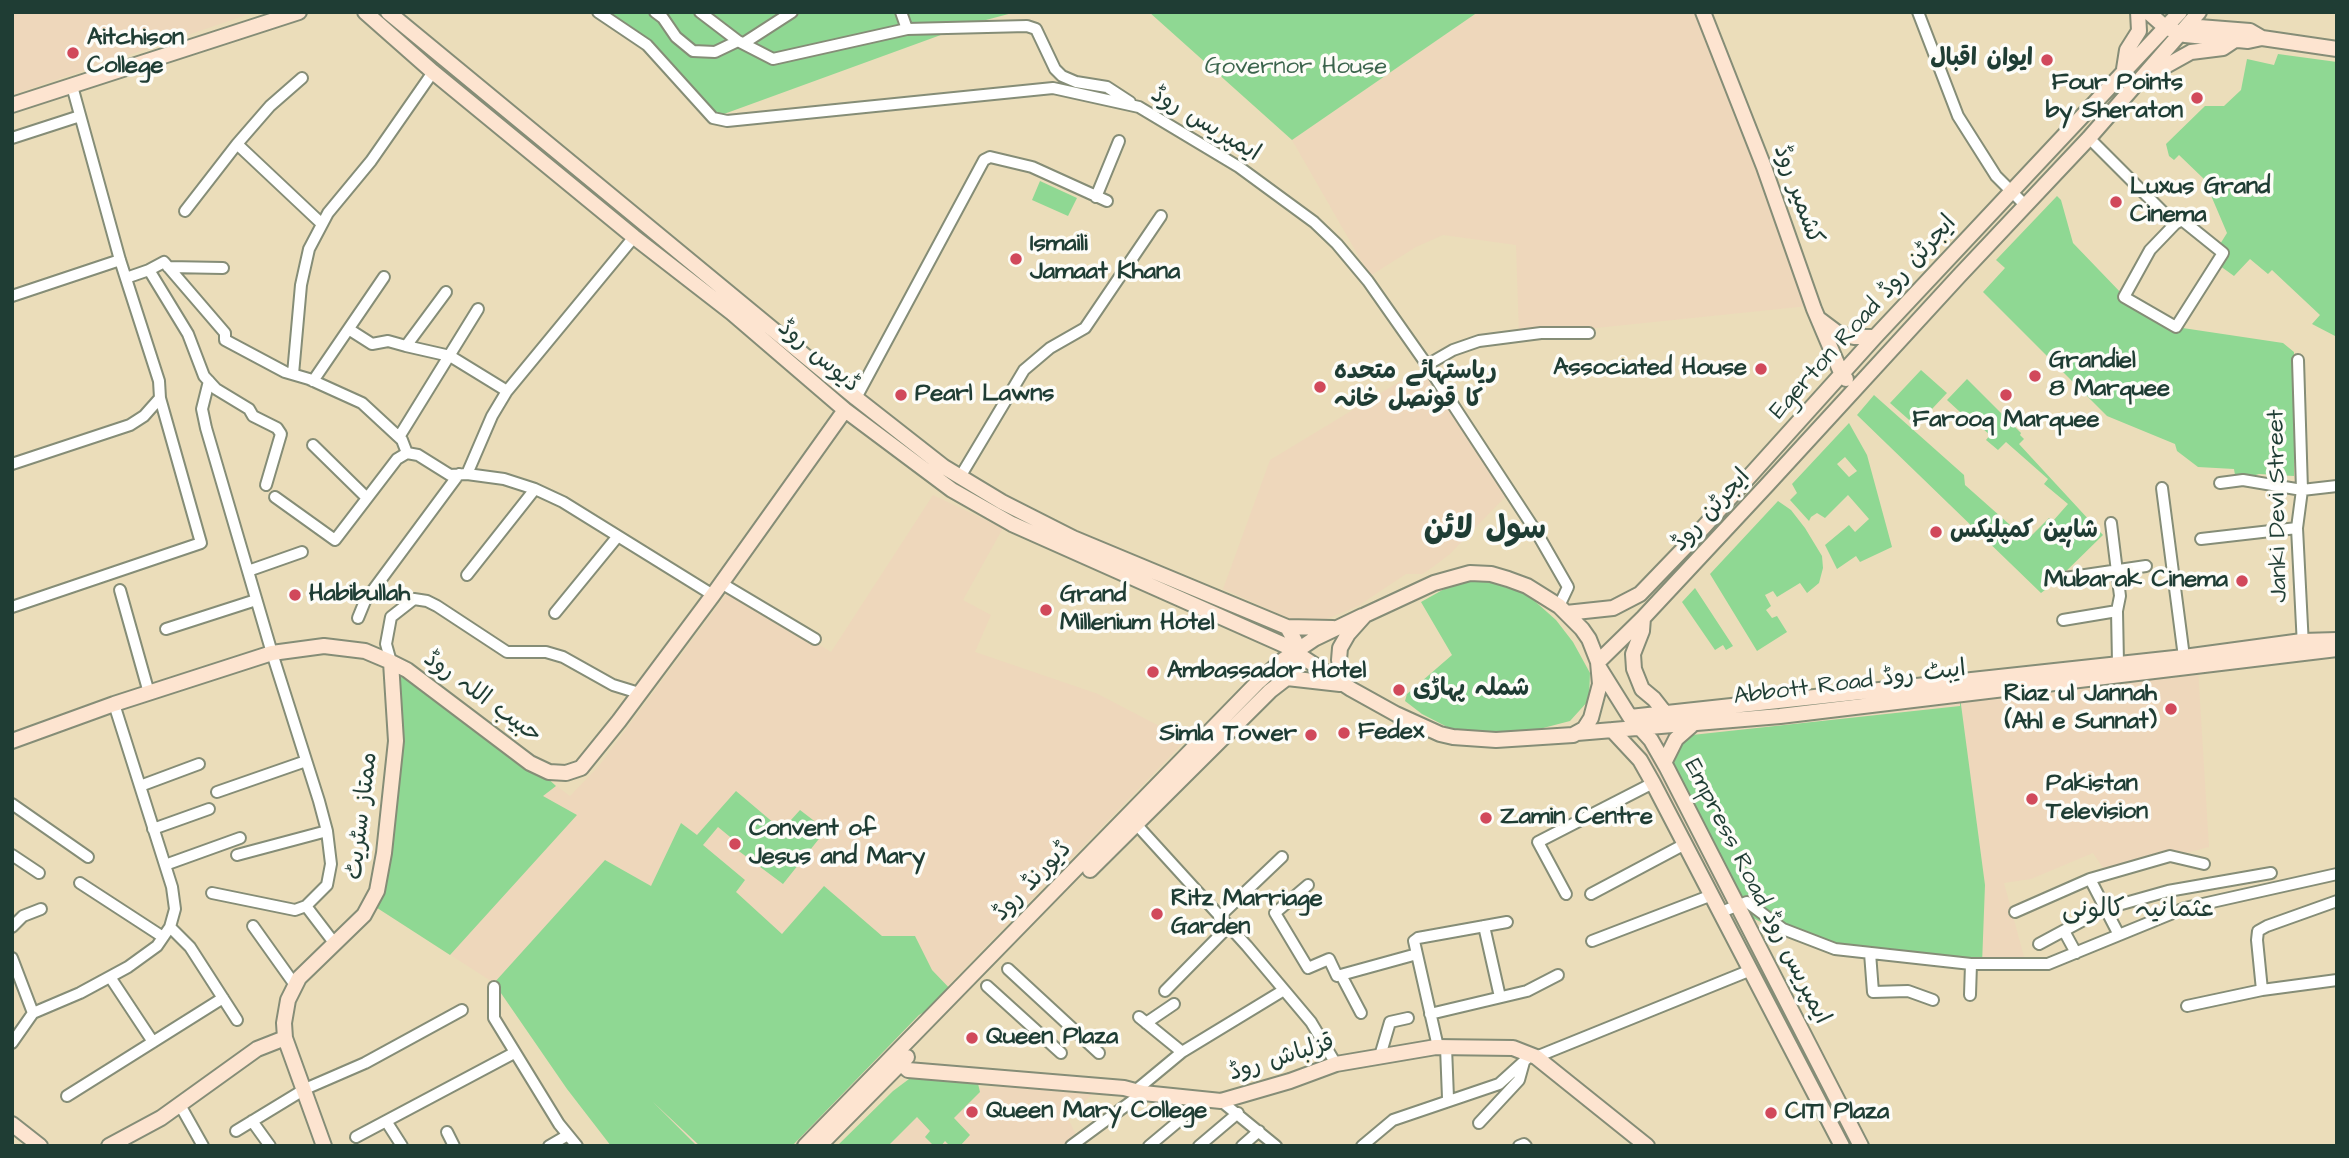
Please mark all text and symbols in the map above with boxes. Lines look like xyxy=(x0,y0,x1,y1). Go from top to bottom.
place label: Aitchison College xyxy=(87,25,184,81)
marker: Aitchison College xyxy=(65,45,81,61)
place label: ایوان اقبال xyxy=(1930,46,2033,74)
marker: ایوان اقبال xyxy=(2039,52,2055,68)
park label: Governor House xyxy=(1205,54,1387,82)
place label: Four Points by Sheraton xyxy=(2046,70,2183,126)
street label: ایمپریس روڈ xyxy=(1145,81,1265,169)
marker: Four Points by Sheraton xyxy=(2189,90,2205,106)
street label: کشمیر روڈ xyxy=(1766,141,1828,249)
place label: Luxus Grand Cinema xyxy=(2130,174,2270,230)
marker: Luxus Grand Cinema xyxy=(2108,194,2124,210)
street label: Egerton Road ایجرٹن روڈ xyxy=(1765,210,1963,426)
place label: Ismaili Jamaat Khana xyxy=(1030,231,1180,287)
marker: Ismaili Jamaat Khana xyxy=(1008,251,1024,267)
street label: ڈیوس روڈ xyxy=(771,314,865,400)
place label: Grandiel 8 Marquee xyxy=(2049,348,2170,404)
place label: Associated House xyxy=(1553,355,1747,383)
place label: ریاستہائے متحدہ کا قونصل خانہ xyxy=(1334,359,1497,415)
marker: Associated House xyxy=(1753,361,1769,377)
marker: Grandiel 8 Marquee xyxy=(2027,368,2043,384)
marker: ریاستہائے متحدہ کا قونصل خانہ xyxy=(1312,379,1328,395)
place label: Pearl Lawns xyxy=(915,381,1054,409)
marker: Pearl Lawns xyxy=(893,387,909,403)
marker: Farooq Marquee xyxy=(1998,387,2014,403)
place label: Farooq Marquee xyxy=(1913,407,2099,435)
street label: Janki Devi Street xyxy=(2263,409,2295,603)
street label: ایجرٹن روڈ xyxy=(1667,464,1757,558)
district label: سول لائن xyxy=(1424,512,1546,550)
place label: شاہین کمپلیکس xyxy=(1950,518,2098,546)
marker: شاہین کمپلیکس xyxy=(1928,524,1944,540)
place label: Mubarak Cinema xyxy=(2044,567,2228,595)
marker: Mubarak Cinema xyxy=(2234,573,2250,589)
place label: Habibullah xyxy=(309,581,410,609)
place label: Grand Millenium Hotel xyxy=(1060,582,1215,638)
marker: Habibullah xyxy=(287,587,303,603)
marker: Grand Millenium Hotel xyxy=(1038,602,1054,618)
street label: حبیب اللہ روڈ xyxy=(417,646,547,750)
street label: Abbott Road ایبٹ روڈ xyxy=(1732,655,1968,713)
place label: Ambassador Hotel xyxy=(1167,658,1366,686)
marker: Ambassador Hotel xyxy=(1145,664,1161,680)
place label: شملہ پہاڑی xyxy=(1413,676,1529,704)
place label: Riaz ul Jannah (Ahl e Sunnat) xyxy=(2004,681,2157,737)
marker: شملہ پہاڑی xyxy=(1391,682,1407,698)
marker: Riaz ul Jannah (Ahl e Sunnat) xyxy=(2163,701,2179,717)
place label: Fedex xyxy=(1358,719,1424,747)
place label: Simla Tower xyxy=(1160,721,1297,749)
marker: Fedex xyxy=(1336,725,1352,741)
marker: Simla Tower xyxy=(1303,727,1319,743)
street label: ممتاز سٹریٹ xyxy=(341,750,385,882)
street label: Empress Road ایمپریس روڈ xyxy=(1676,755,1836,1029)
place label: Pakistan Television xyxy=(2046,771,2148,827)
marker: Pakistan Television xyxy=(2024,791,2040,807)
place label: Zamin Centre xyxy=(1500,804,1653,832)
marker: Zamin Centre xyxy=(1478,810,1494,826)
place label: Convent of Jesus and Mary xyxy=(749,816,925,872)
marker: Convent of Jesus and Mary xyxy=(727,836,743,852)
street label: ڈیورنڈ روڈ xyxy=(988,836,1078,928)
place label: Ritz Marriage Garden xyxy=(1171,886,1323,942)
district label: عثمانیہ کالونی xyxy=(2062,895,2214,927)
marker: Ritz Marriage Garden xyxy=(1149,906,1165,922)
place label: Queen Plaza xyxy=(986,1024,1118,1052)
street label: قزلباش روڈ xyxy=(1226,1029,1338,1089)
marker: Queen Plaza xyxy=(964,1030,980,1046)
place label: Queen Mary College xyxy=(986,1098,1207,1126)
place label: CITI Plaza xyxy=(1785,1099,1889,1127)
marker: Queen Mary College xyxy=(964,1104,980,1120)
marker: CITI Plaza xyxy=(1763,1105,1779,1121)

